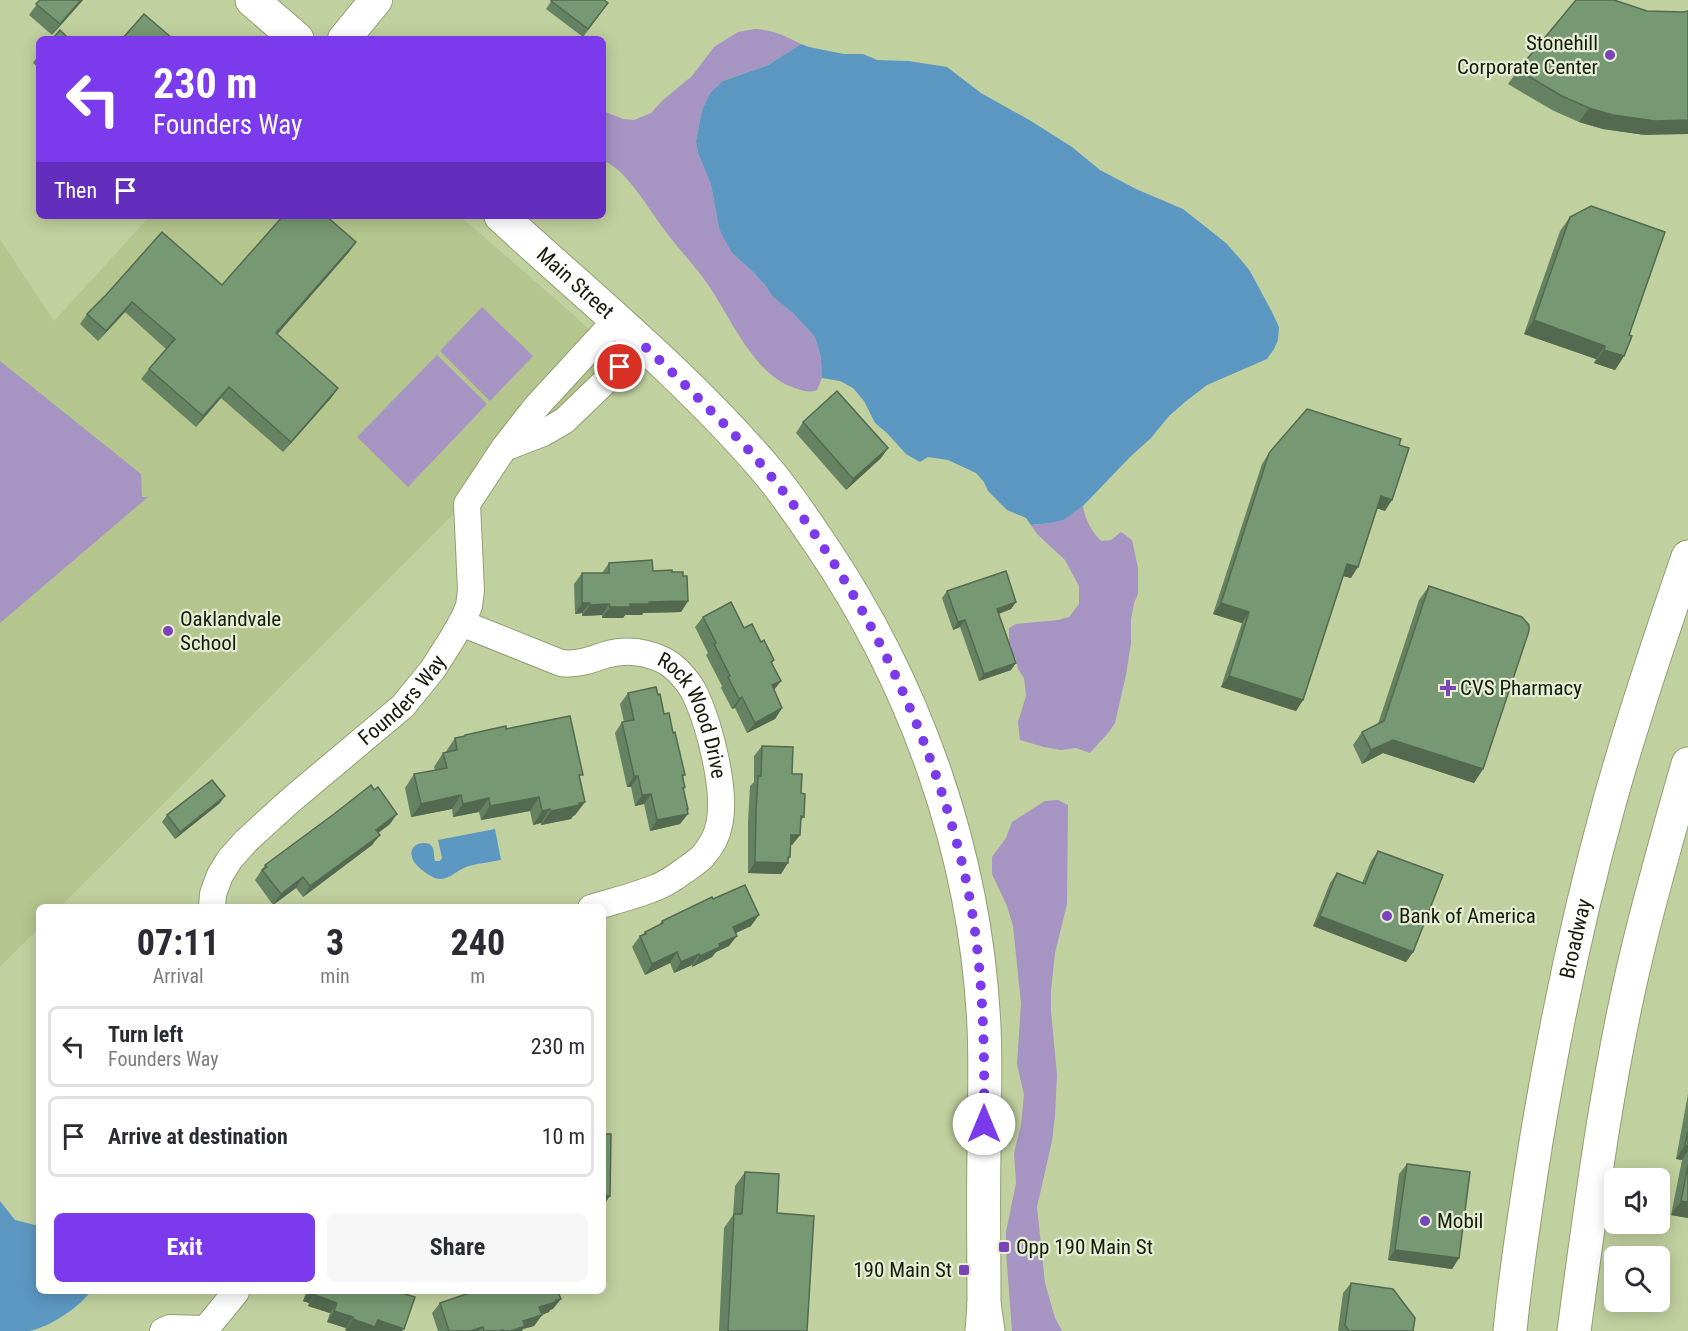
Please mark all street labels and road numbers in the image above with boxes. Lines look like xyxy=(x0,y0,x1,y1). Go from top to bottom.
street label: Main Street xyxy=(532,242,619,324)
street label: Rock Wood Drive xyxy=(654,647,731,781)
street label: Founders Way xyxy=(354,650,451,750)
street label: Broadway xyxy=(1555,896,1596,981)

